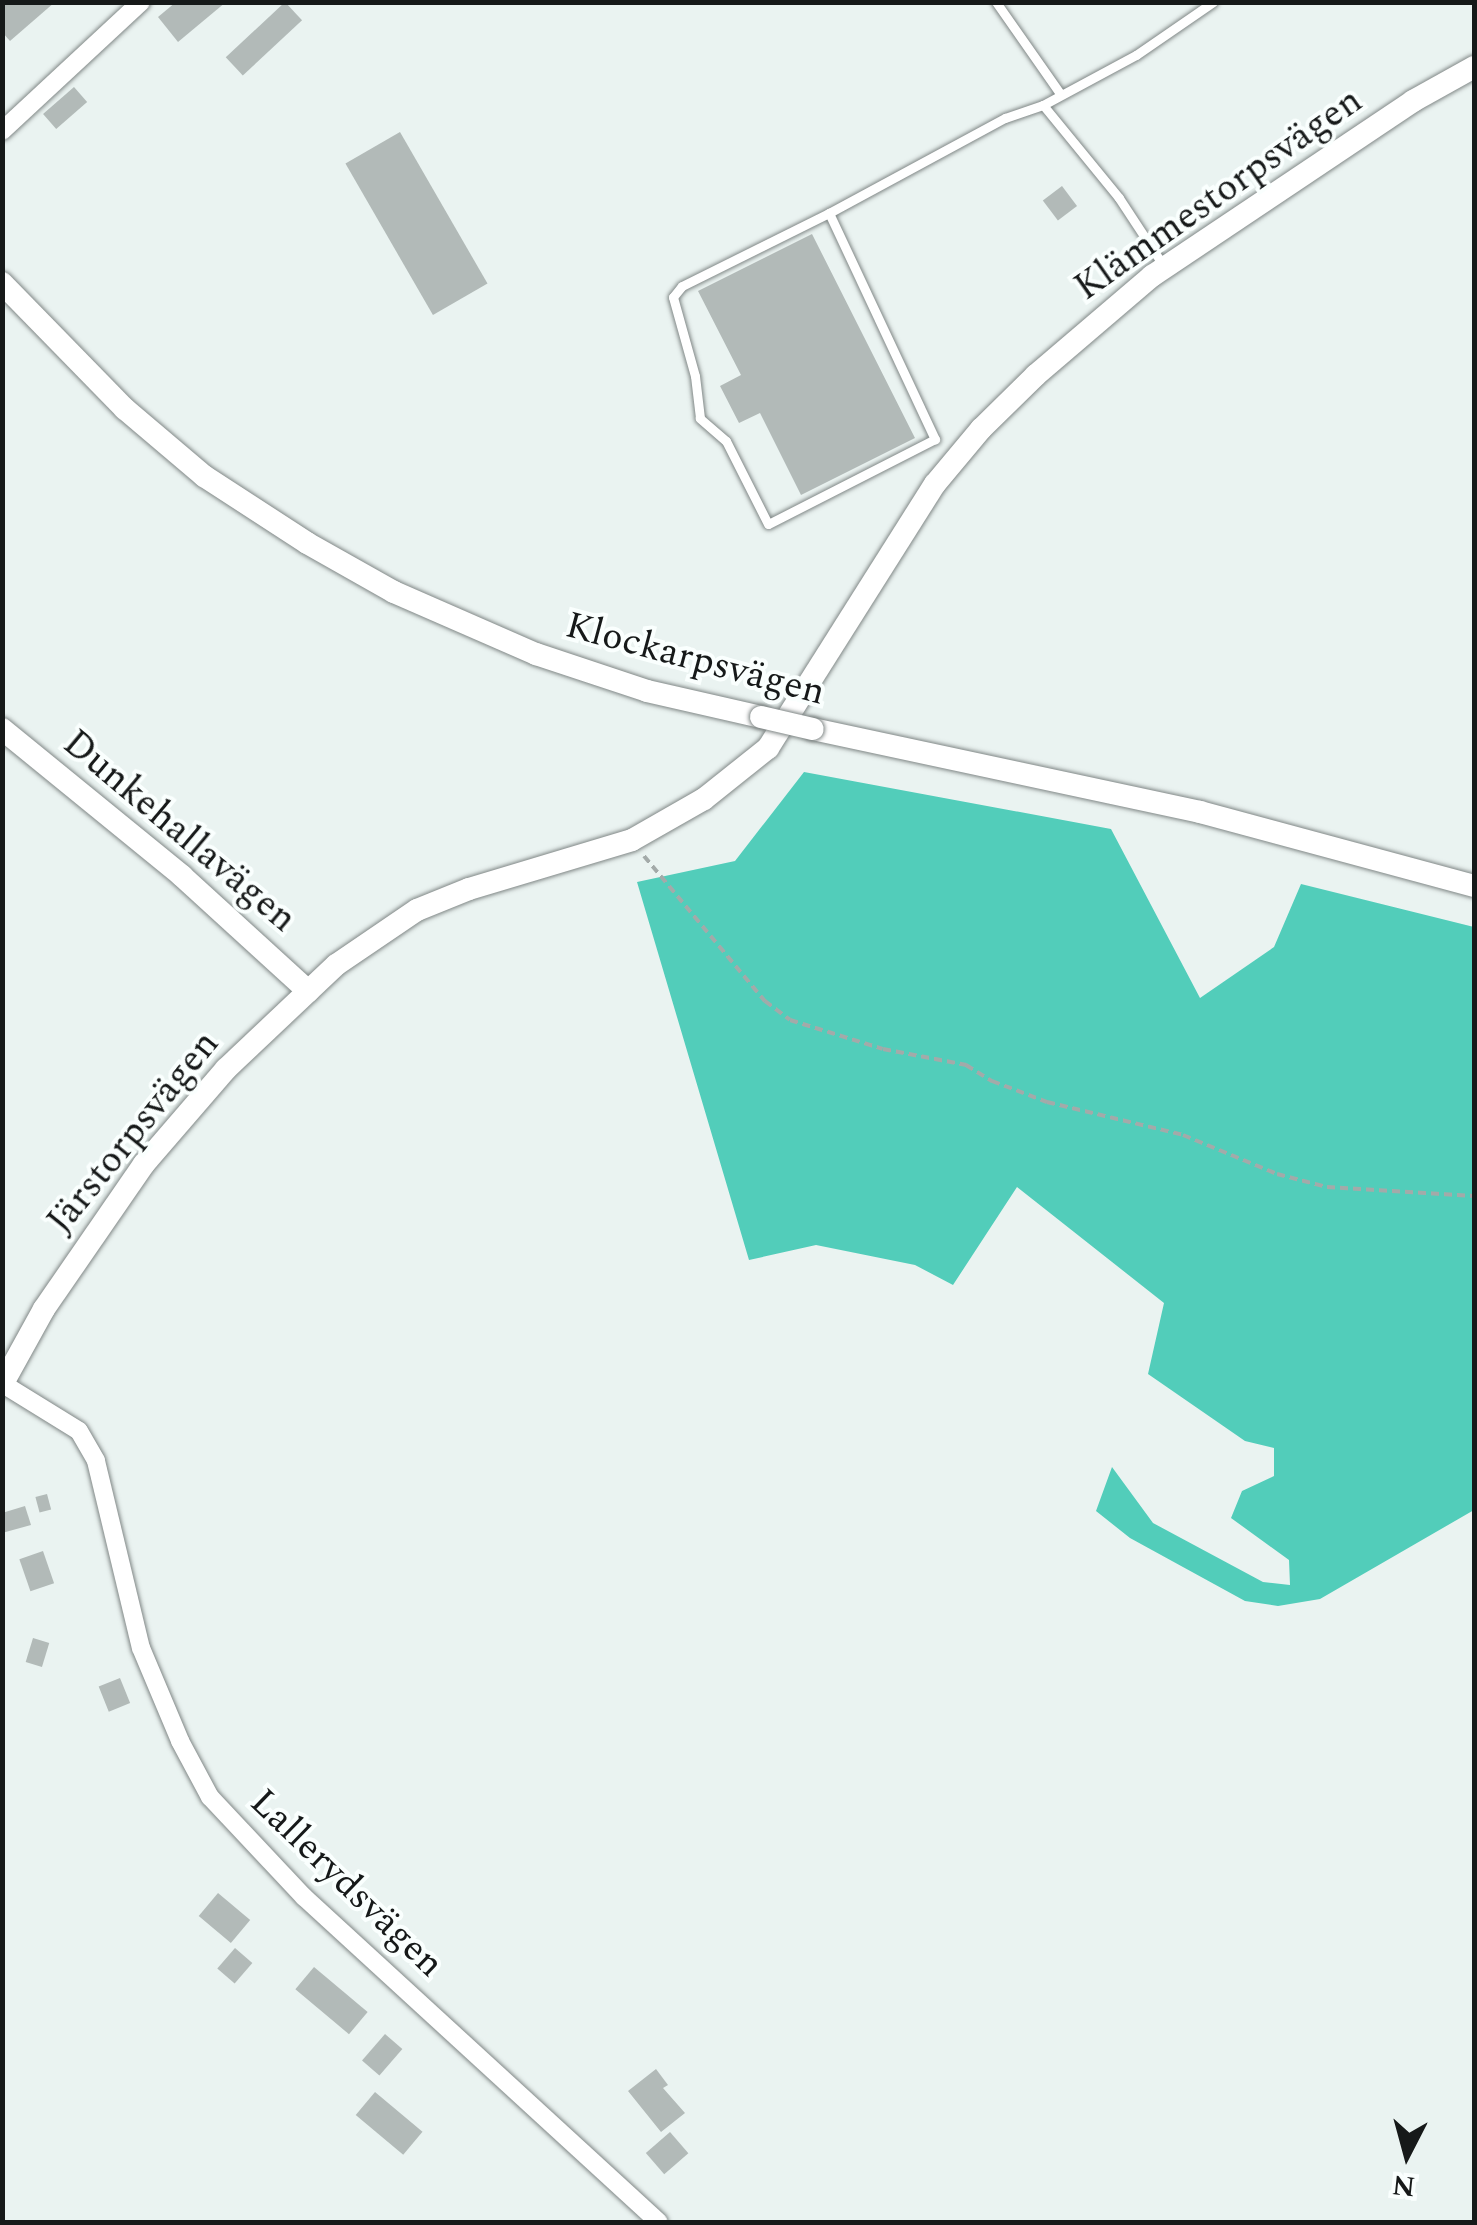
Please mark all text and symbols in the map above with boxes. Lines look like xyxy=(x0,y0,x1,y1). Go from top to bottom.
street label: Klämmestorpsvägen xyxy=(1066,79,1372,311)
street label: Klockarpsvägen xyxy=(560,603,830,717)
street label: Dunkehallavägen xyxy=(53,721,305,943)
street label: Järstorpsvägen xyxy=(38,1022,230,1244)
street label: Lallerydsvägen xyxy=(240,1780,452,1988)
north arrow xyxy=(1357,2105,1457,2205)
text: N xyxy=(1390,2163,1417,2208)

